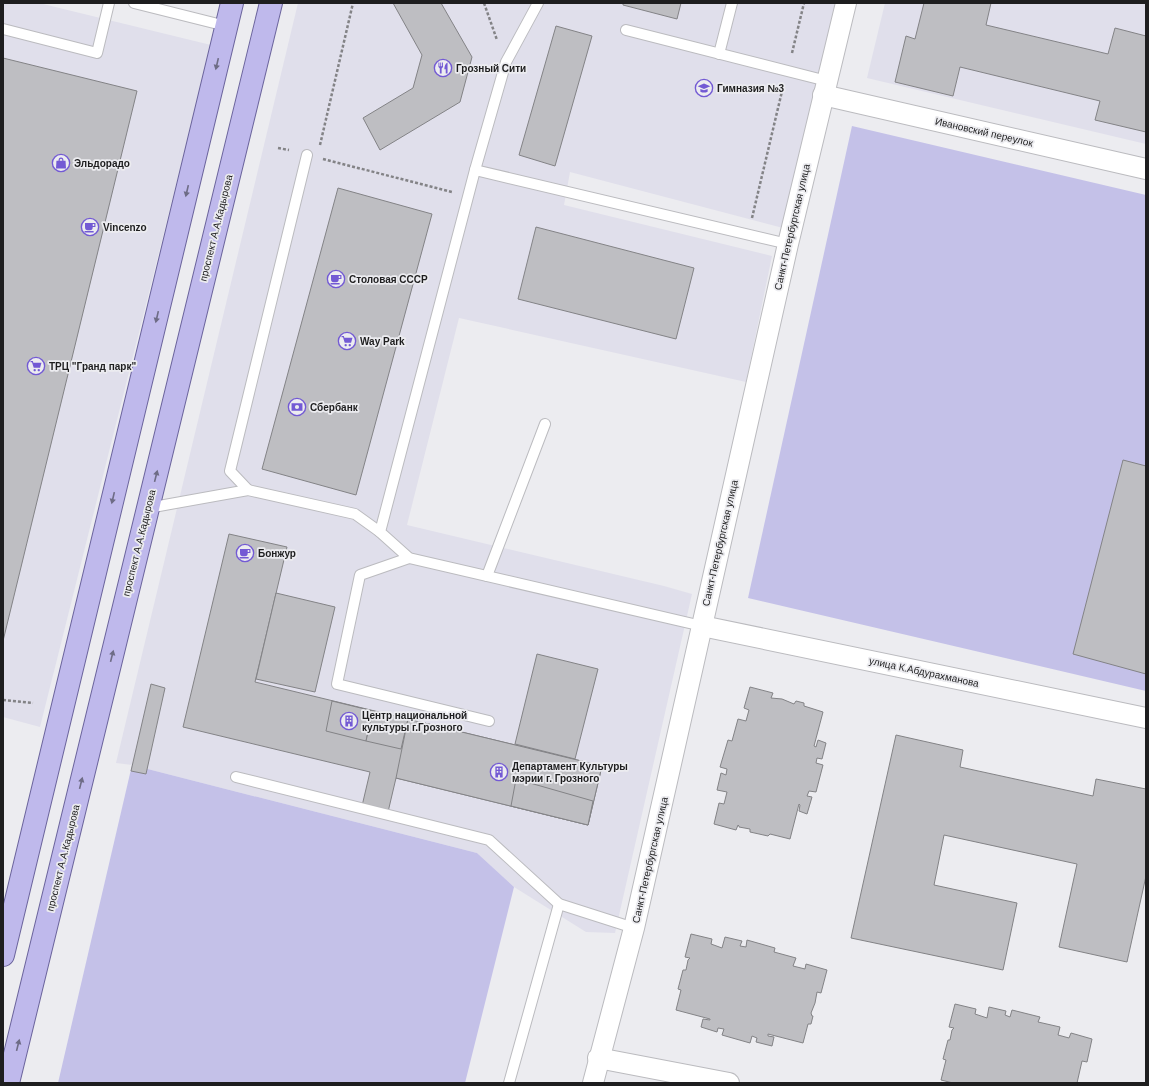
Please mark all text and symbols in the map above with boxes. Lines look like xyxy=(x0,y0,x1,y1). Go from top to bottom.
one-way arrow xyxy=(214,58,220,71)
restaurant icon: Грозный Сити xyxy=(433,58,453,78)
place label: Грозный Сити xyxy=(456,63,526,74)
school or university icon: Гимназия №3 xyxy=(694,78,714,98)
place label: Гимназия №3 xyxy=(717,83,785,94)
street label: Ивановский переулок xyxy=(934,115,1035,149)
shop icon: Эльдорадо xyxy=(51,153,71,173)
place label: Эльдорадо xyxy=(74,158,130,169)
street label: Санкт-Петербургская улица xyxy=(772,162,812,291)
street label: проспект А.А.Кадырова xyxy=(197,173,235,282)
one-way arrow xyxy=(184,185,190,197)
cafe icon: Vincenzo xyxy=(80,217,100,237)
place label: Vincenzo xyxy=(103,222,147,233)
cafe icon: Столовая СССР xyxy=(326,269,346,289)
place label: Столовая СССР xyxy=(349,274,428,285)
one-way arrow xyxy=(153,311,159,323)
supermarket icon: Way Park xyxy=(337,331,357,351)
place label: Way Park xyxy=(360,336,405,347)
supermarket icon: ТРЦ "Гранд парк" xyxy=(26,356,46,376)
place label: ТРЦ "Гранд парк" xyxy=(49,361,136,372)
bank icon: Сбербанк xyxy=(287,397,307,417)
place label: Сбербанк xyxy=(310,402,359,413)
one-way arrow xyxy=(153,469,159,482)
street label: Санкт-Петербургская улица xyxy=(700,478,740,607)
street label: проспект А.А.Кадырова xyxy=(120,488,158,597)
one-way arrow xyxy=(110,492,116,504)
cafe icon: Бонжур xyxy=(235,543,255,563)
place label: Бонжур xyxy=(258,548,296,559)
one-way arrow xyxy=(109,650,115,662)
street label: улица К.Абдурахманова xyxy=(868,655,980,689)
place label: Центр национальной культуры г.Грозного xyxy=(362,710,467,733)
building icon: Центр национальной культуры г.Грозного xyxy=(339,711,359,731)
place label: Департамент Культуры мэрии г. Грозного xyxy=(512,761,628,784)
building icon: Департамент Культуры мэрии г. Грозного xyxy=(489,762,509,782)
one-way arrow xyxy=(79,777,85,789)
street label: Санкт-Петербургская улица xyxy=(630,795,670,924)
street label: проспект А.А.Кадырова xyxy=(44,803,82,912)
one-way arrow xyxy=(15,1039,21,1051)

